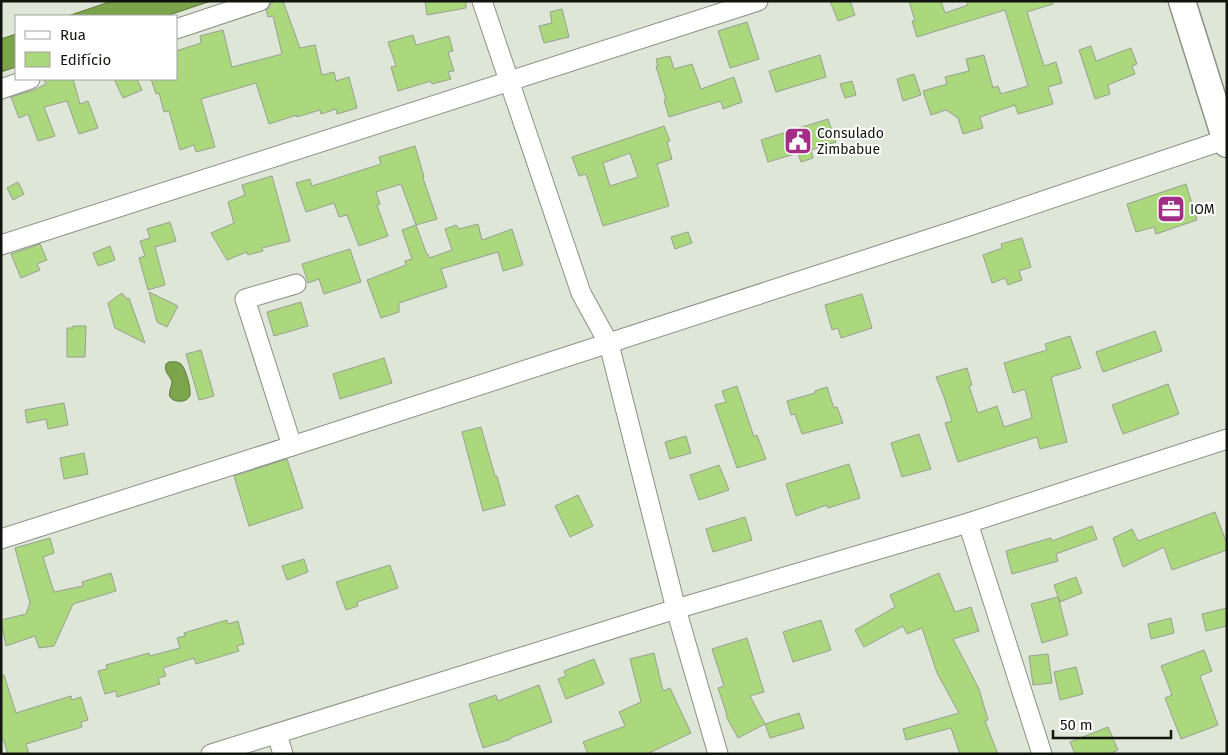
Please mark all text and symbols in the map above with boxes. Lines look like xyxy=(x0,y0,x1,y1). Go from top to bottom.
legend xyxy=(15,15,178,80)
text: Rua xyxy=(60,26,86,44)
text: Edifício xyxy=(60,51,111,69)
place label: Consulado Zimbabue xyxy=(817,125,884,158)
public building icon: Consulado Zimbabue xyxy=(783,126,813,156)
office icon: IOM xyxy=(1156,194,1186,224)
place label: IOM xyxy=(1190,201,1215,218)
scale bar xyxy=(1053,708,1170,740)
text: 50 m xyxy=(1060,716,1093,734)

